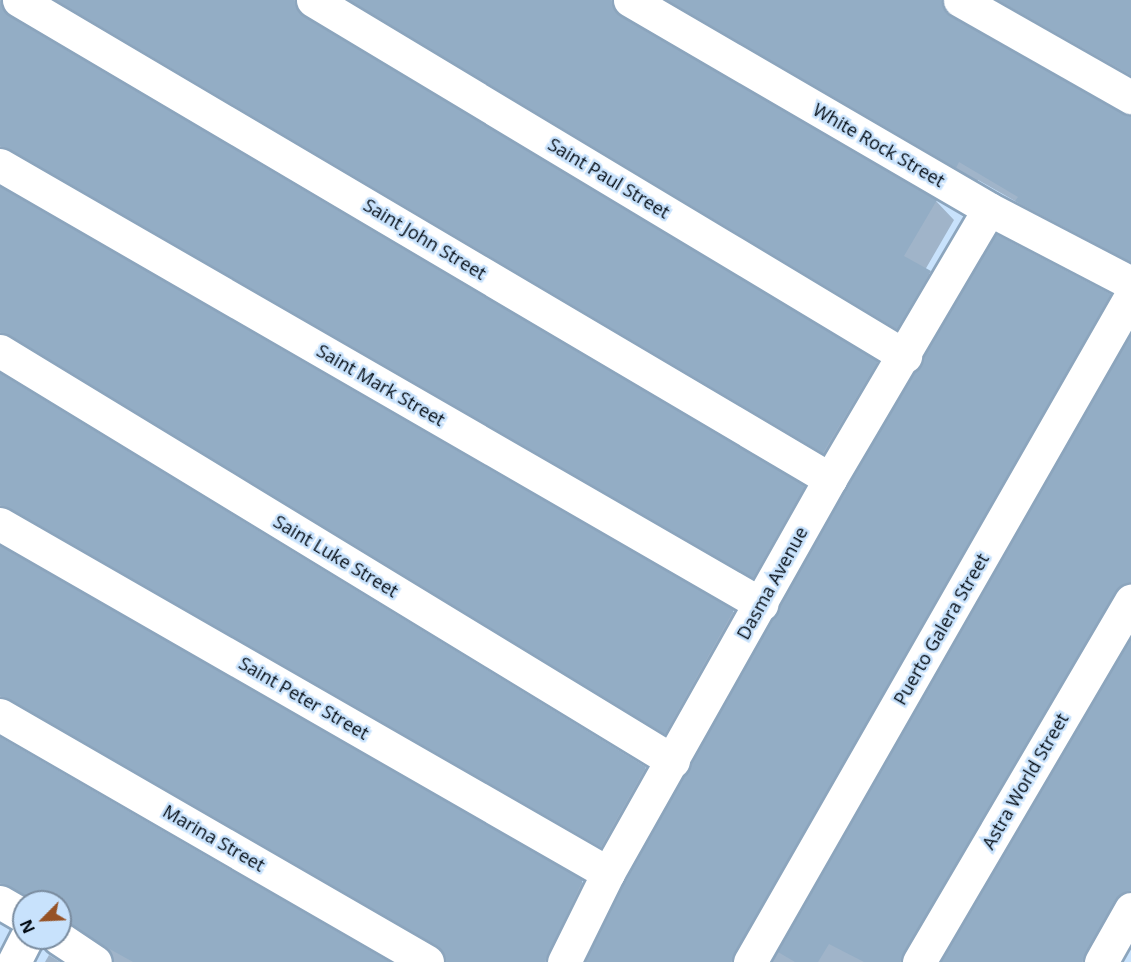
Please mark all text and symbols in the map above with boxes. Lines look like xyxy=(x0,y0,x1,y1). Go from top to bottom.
street label: White Rock Street xyxy=(809,99,949,191)
street label: Saint Paul Street xyxy=(544,133,674,223)
street label: Saint John Street xyxy=(360,194,490,284)
street label: Saint Mark Street xyxy=(313,340,449,430)
street label: Saint Luke Street xyxy=(270,510,402,602)
street label: Dasma Avenue xyxy=(732,523,812,643)
street label: Puerto Galera Street xyxy=(889,549,993,709)
street label: Saint Peter Street xyxy=(235,652,373,744)
street label: Astra World Street xyxy=(977,709,1073,853)
street label: Marina Street xyxy=(159,800,269,876)
north arrow xyxy=(12,890,72,950)
text: N xyxy=(15,916,40,937)

